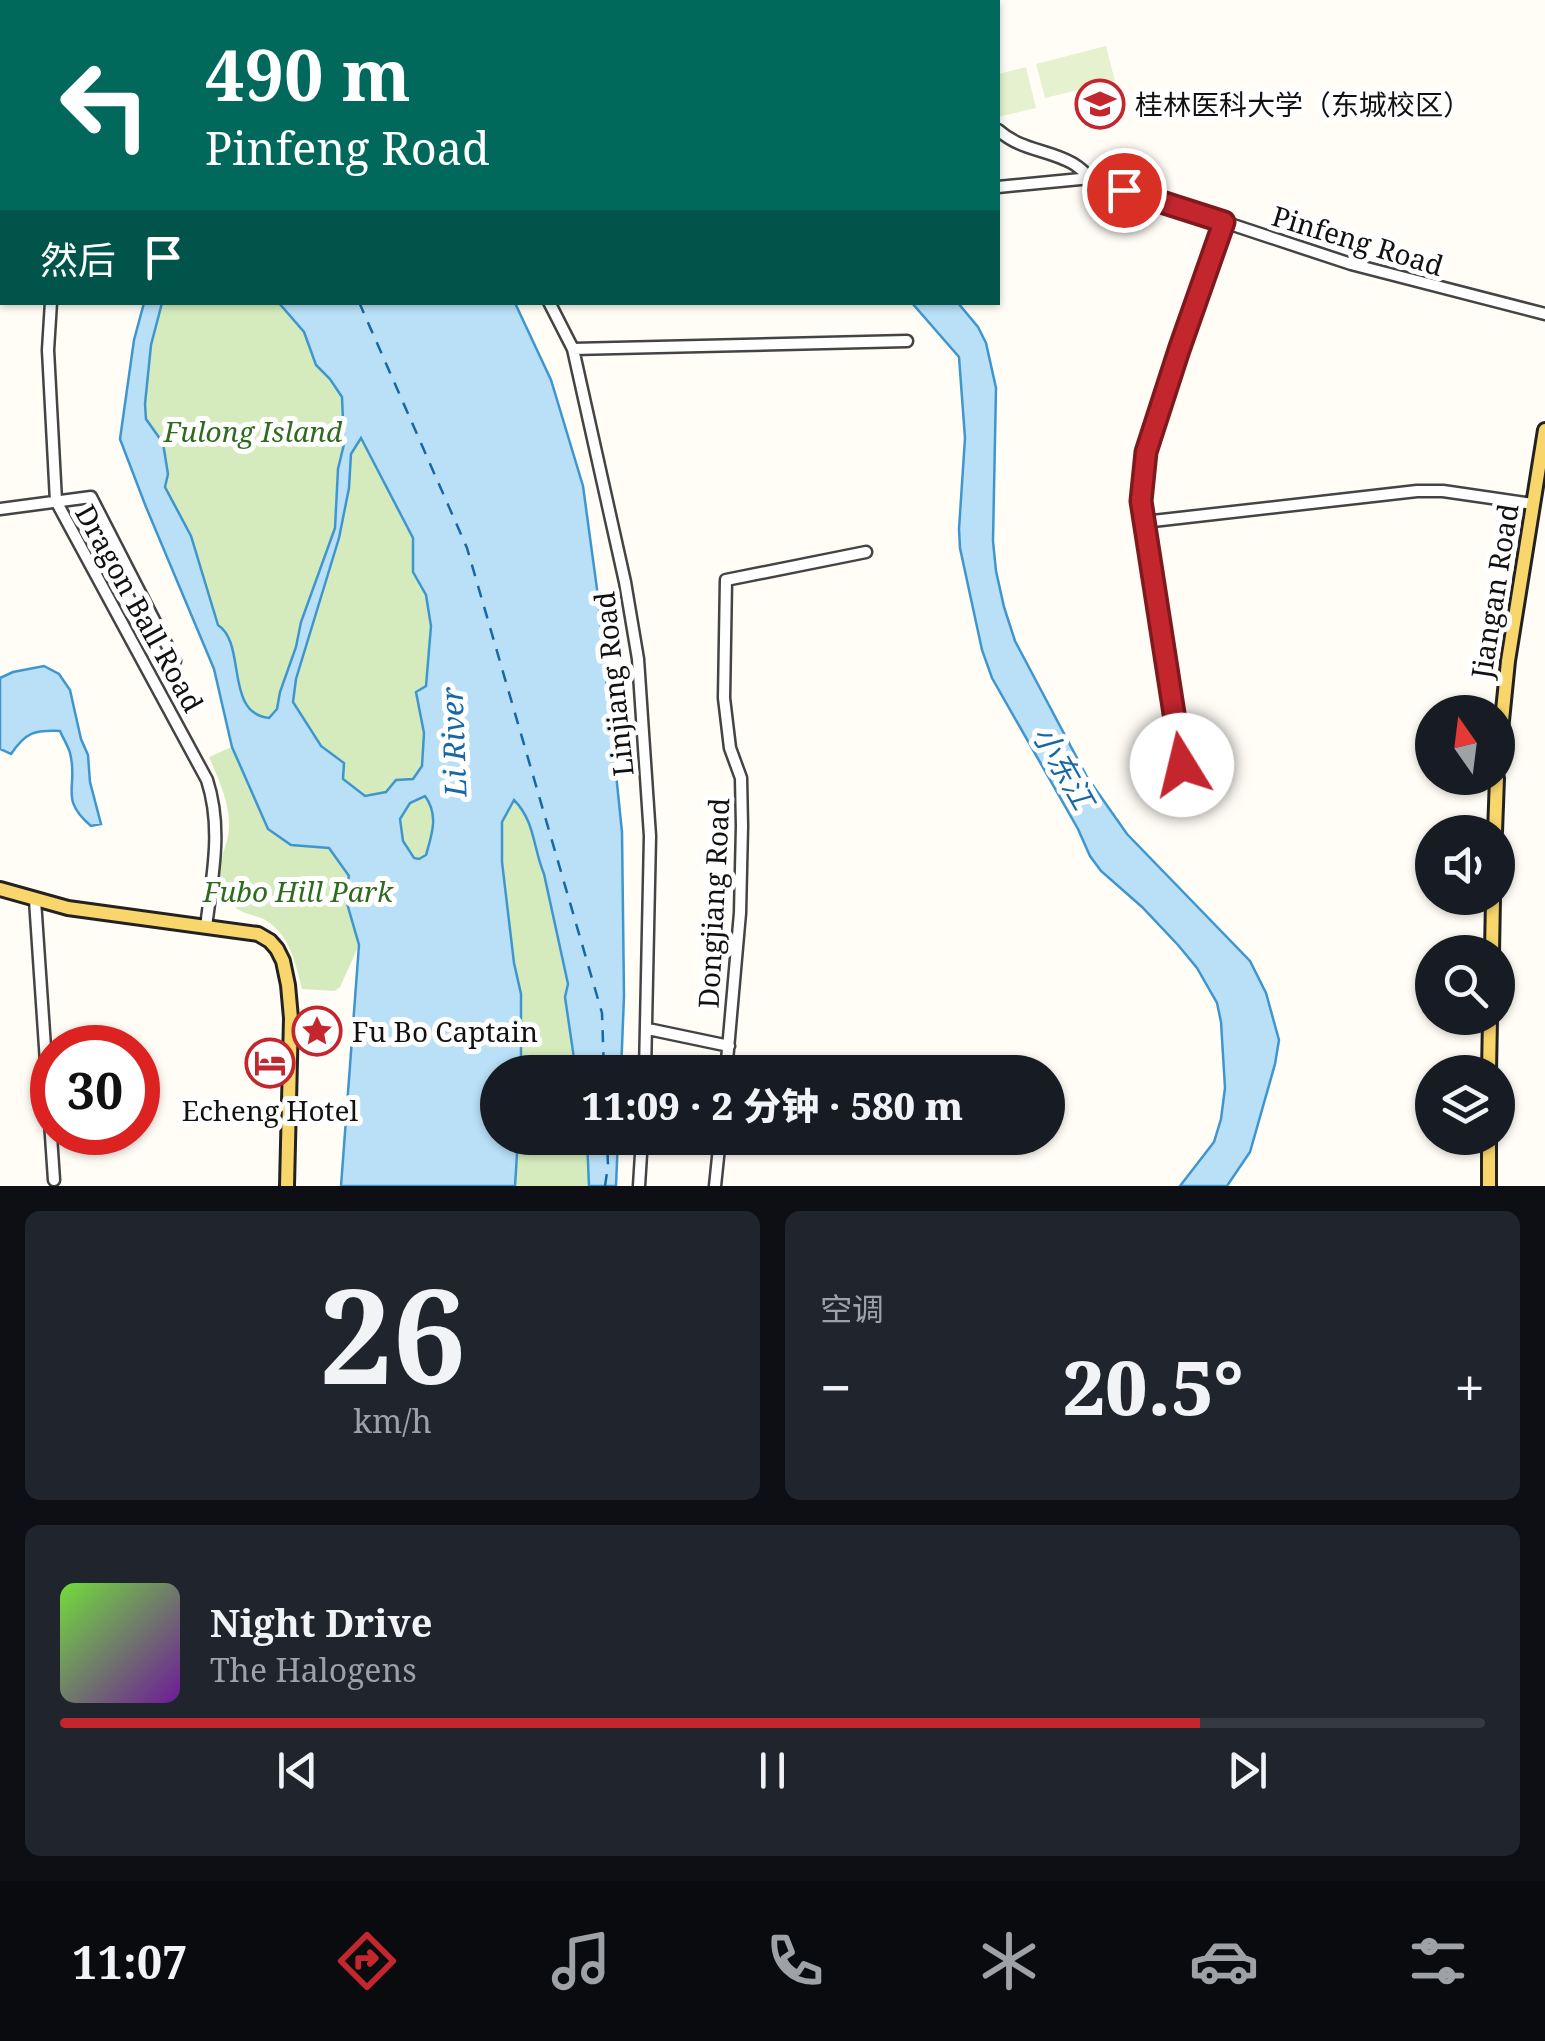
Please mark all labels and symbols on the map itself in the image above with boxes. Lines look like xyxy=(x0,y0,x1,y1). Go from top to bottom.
school or university icon: 桂林医科大学（东城校区） xyxy=(1074,78,1126,130)
place label: 桂林医科大学（东城校区） xyxy=(1135,85,1471,123)
pin xyxy=(1082,148,1167,233)
street label: Pinfeng Road xyxy=(1268,196,1448,284)
park label: Fulong Island xyxy=(163,412,343,450)
street label: Dragon Ball Road xyxy=(67,498,213,718)
street label: Jiangan Road xyxy=(1461,501,1527,682)
street label: Linjiang Road xyxy=(584,590,642,778)
water label: Li River xyxy=(431,686,475,798)
north arrow xyxy=(1415,695,1515,795)
position arrow xyxy=(1130,713,1234,817)
water label: 小东江 xyxy=(1024,718,1106,819)
street label: Dongjiang Road xyxy=(689,797,737,1009)
park label: Fubo Hill Park xyxy=(202,872,394,910)
place icon: Fu Bo Captain xyxy=(291,1005,343,1057)
place label: Fu Bo Captain xyxy=(352,1012,538,1050)
speed limit sign: 30 xyxy=(30,1025,160,1155)
hotel icon: Echeng Hotel xyxy=(244,1037,296,1089)
place label: Echeng Hotel xyxy=(182,1091,358,1129)

